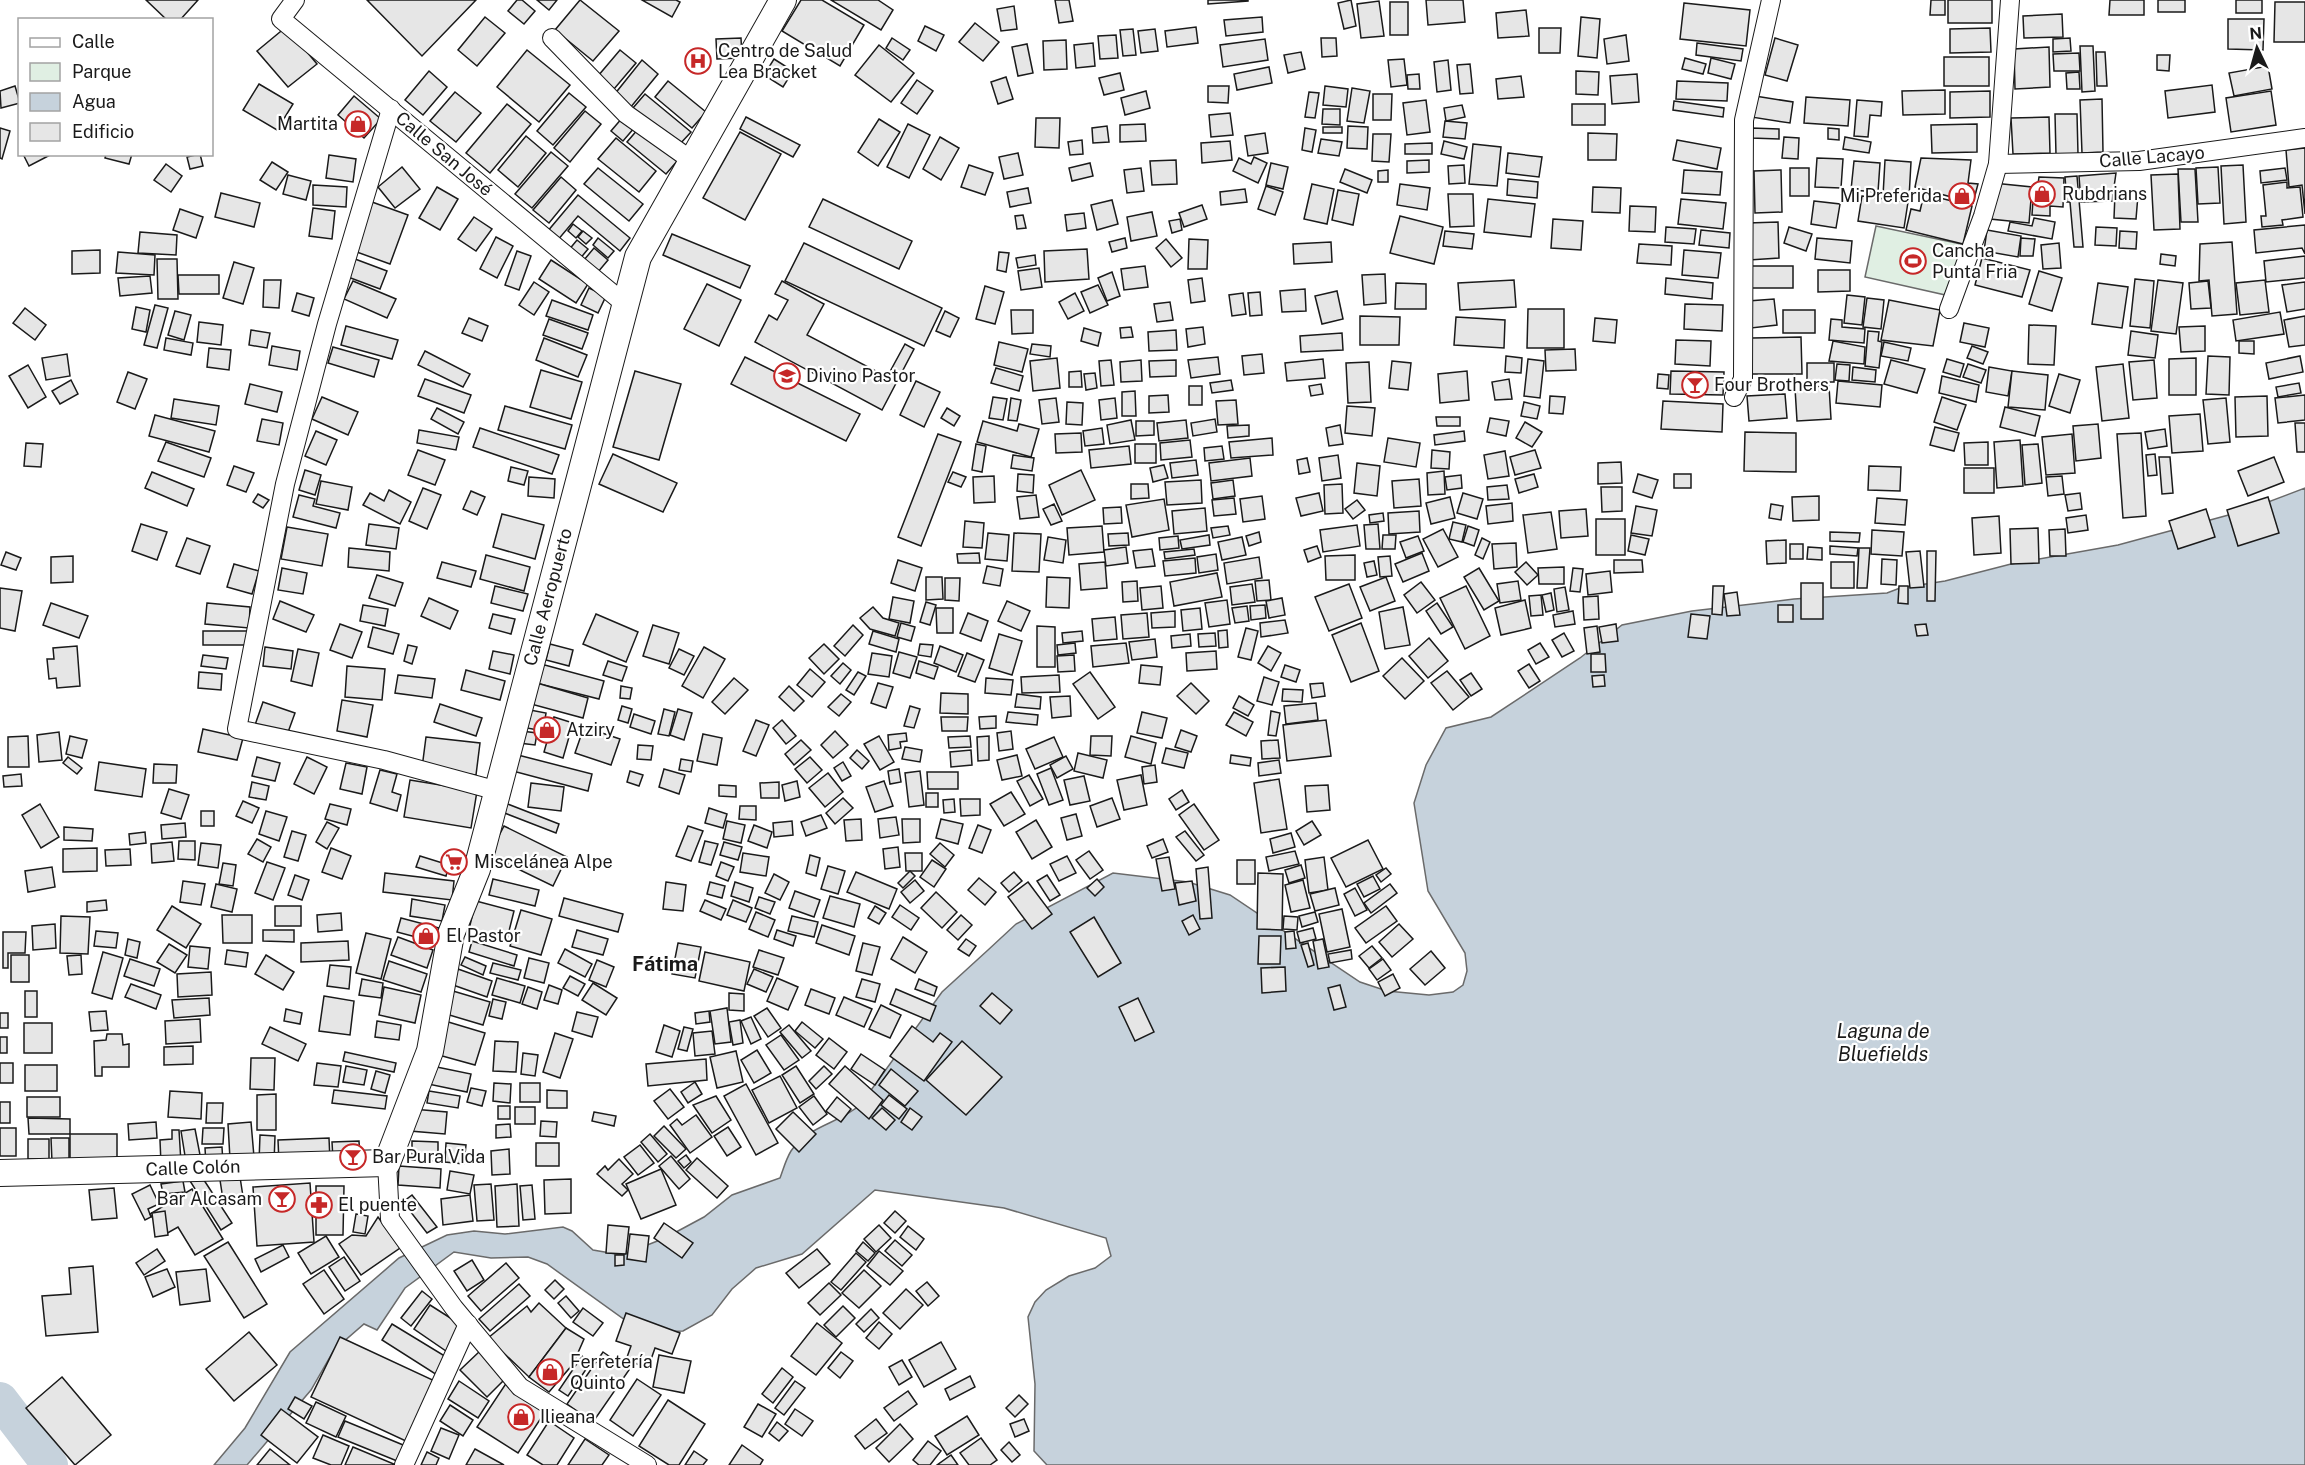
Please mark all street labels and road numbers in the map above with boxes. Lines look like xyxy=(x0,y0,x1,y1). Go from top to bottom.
street label: Calle San José xyxy=(392,107,497,200)
street label: Calle Lacayo xyxy=(2098,141,2206,172)
street label: Calle Aeropuerto xyxy=(519,526,576,668)
street label: Calle Colón xyxy=(145,1155,241,1180)

